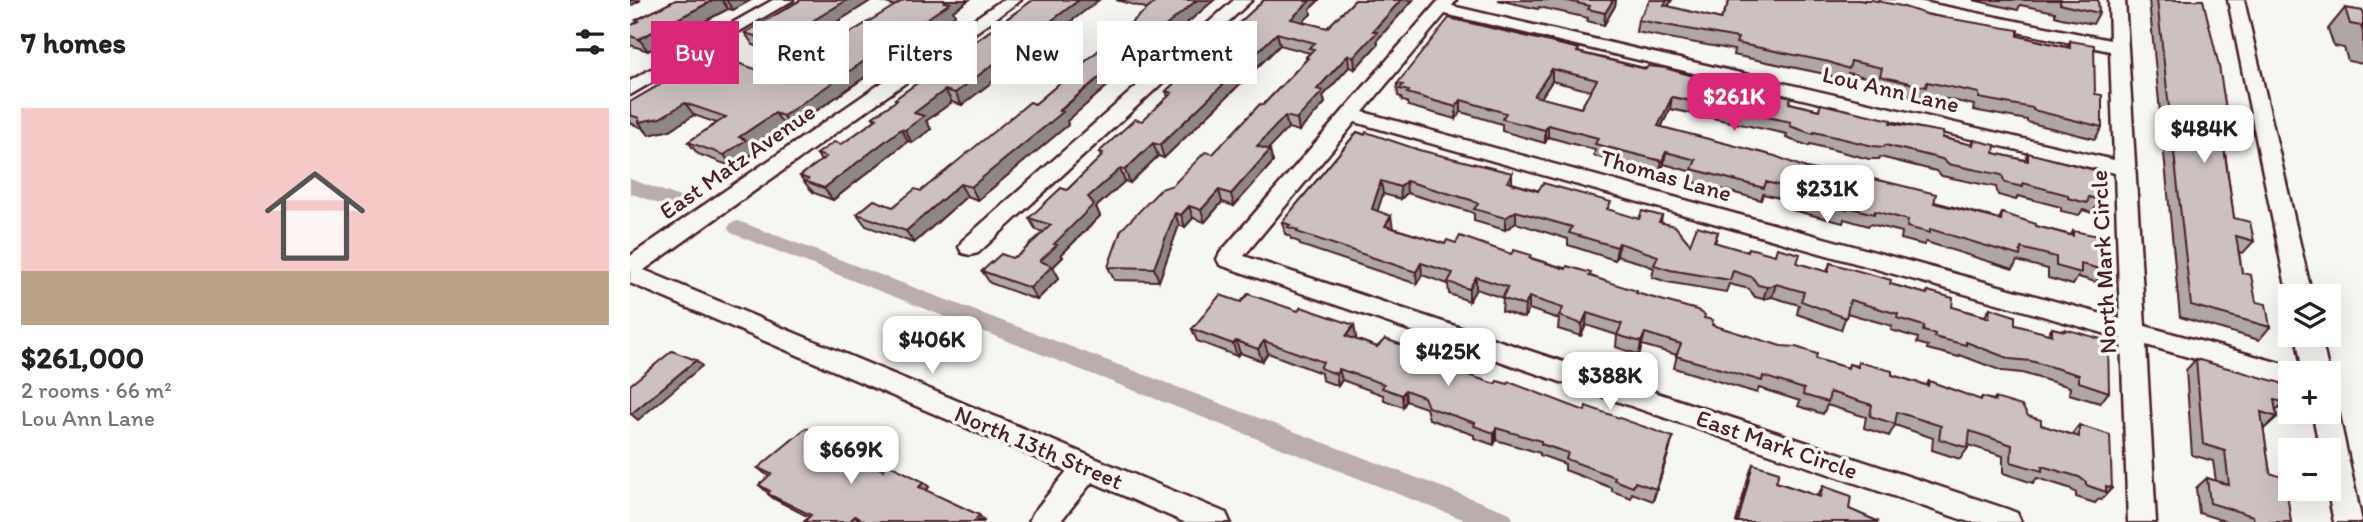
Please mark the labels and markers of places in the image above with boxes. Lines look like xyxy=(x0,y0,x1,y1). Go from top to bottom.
pin: $261K xyxy=(1685,74,1783,133)
pin: $484K xyxy=(2155,106,2253,165)
pin: $231K xyxy=(1778,166,1876,225)
pin: $406K xyxy=(883,316,981,376)
pin: $425K xyxy=(1399,328,1497,388)
pin: $388K xyxy=(1561,352,1659,412)
pin: $669K xyxy=(802,426,900,486)

